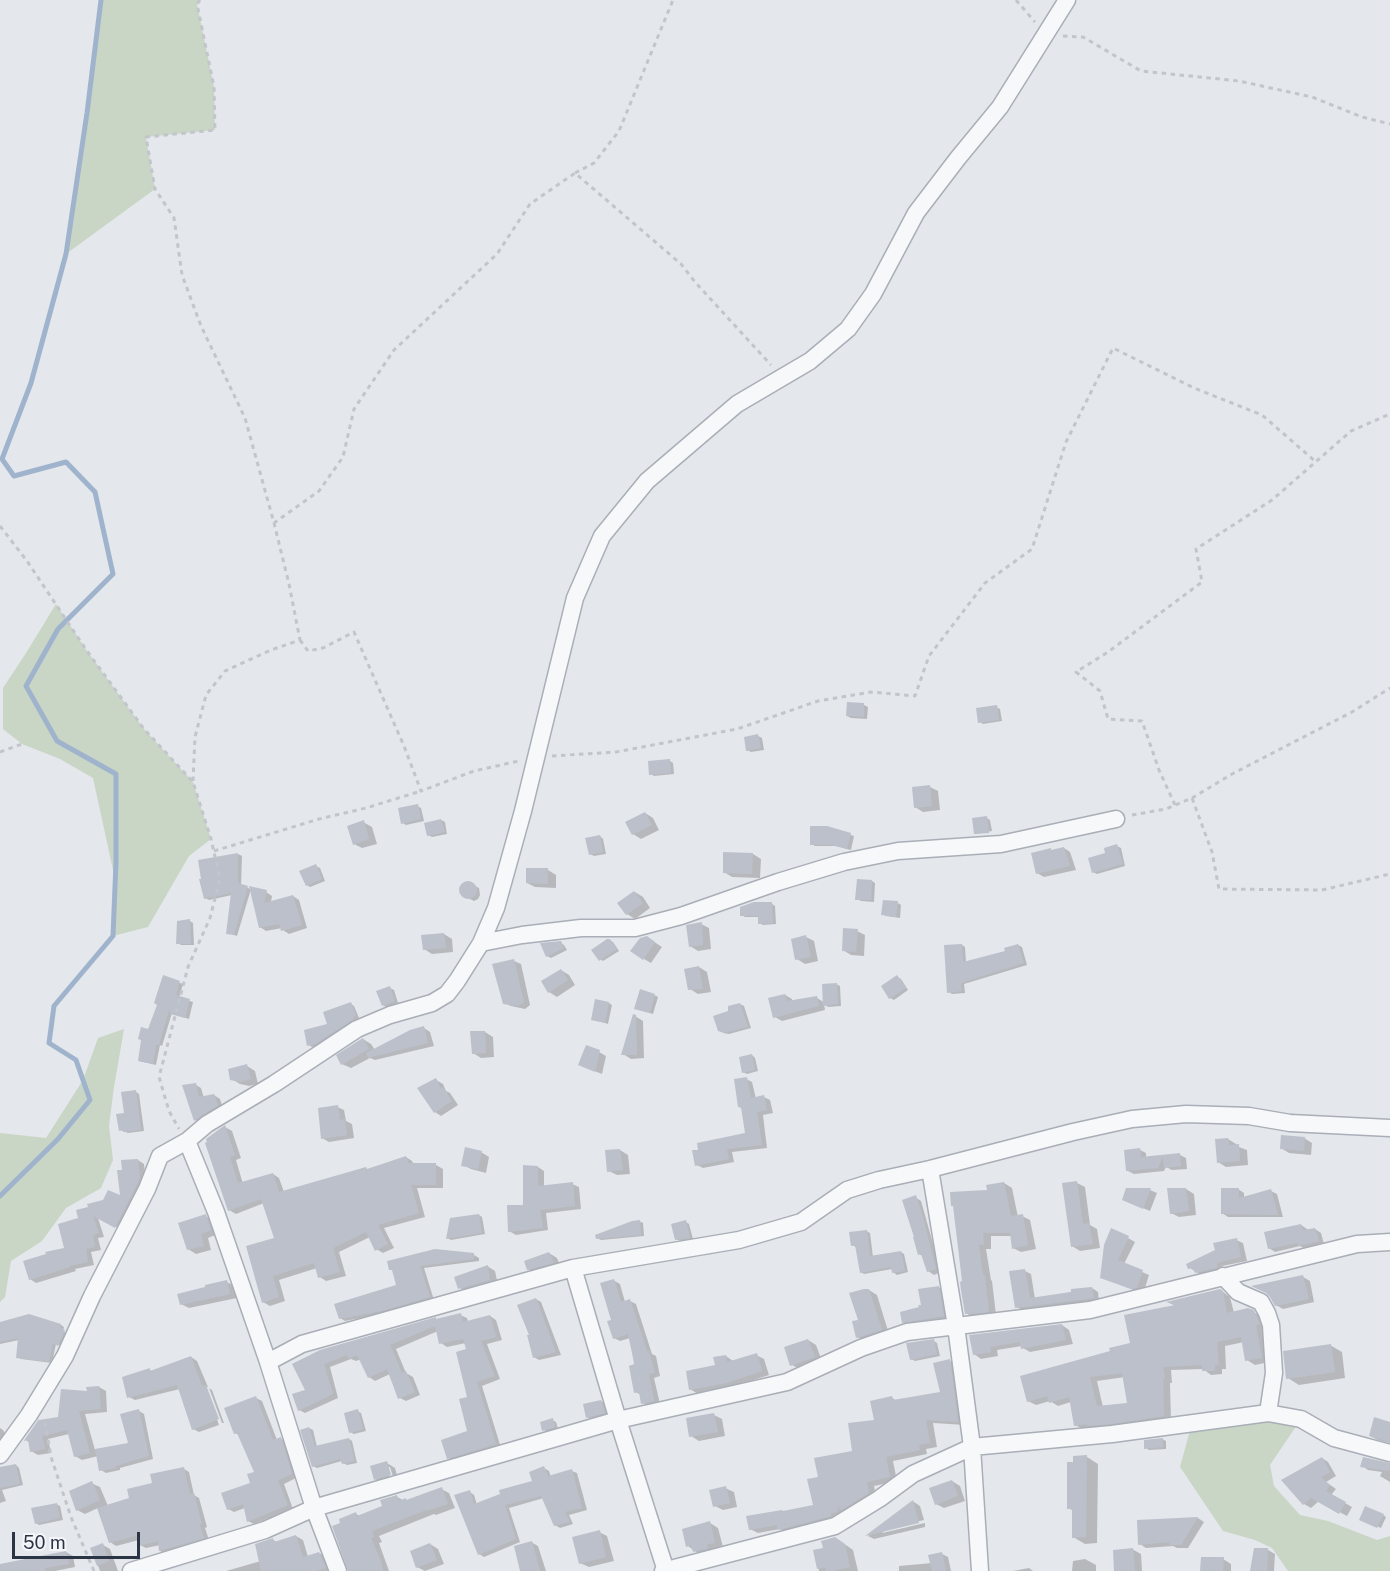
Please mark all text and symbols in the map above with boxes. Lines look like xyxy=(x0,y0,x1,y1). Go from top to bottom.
scale bar xyxy=(15,1520,142,1558)
text: 50 m xyxy=(23,1532,66,1553)

